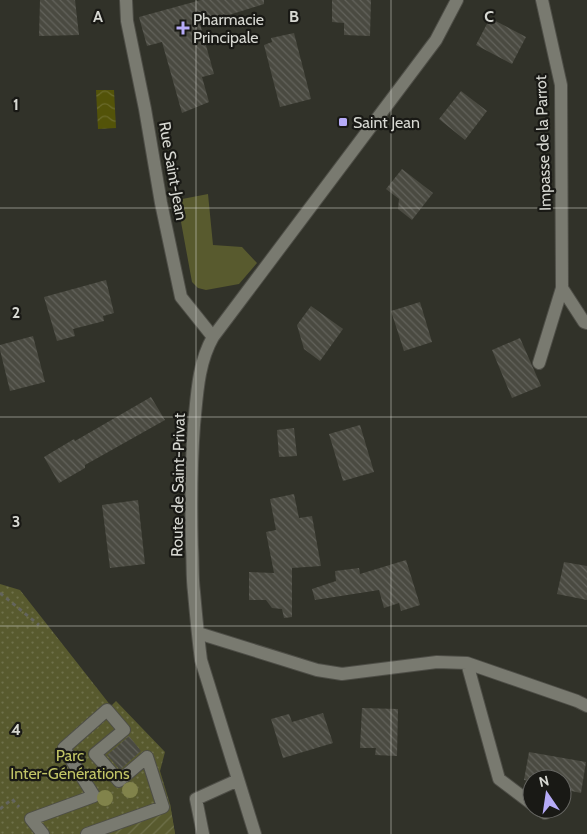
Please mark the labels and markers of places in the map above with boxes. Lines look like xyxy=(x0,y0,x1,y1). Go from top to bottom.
place label: Pharmacie Principale xyxy=(193,10,264,47)
marker: Pharmacie Principale xyxy=(177,22,189,34)
place label: Saint Jean xyxy=(353,113,420,132)
marker: Saint Jean xyxy=(337,116,349,128)

